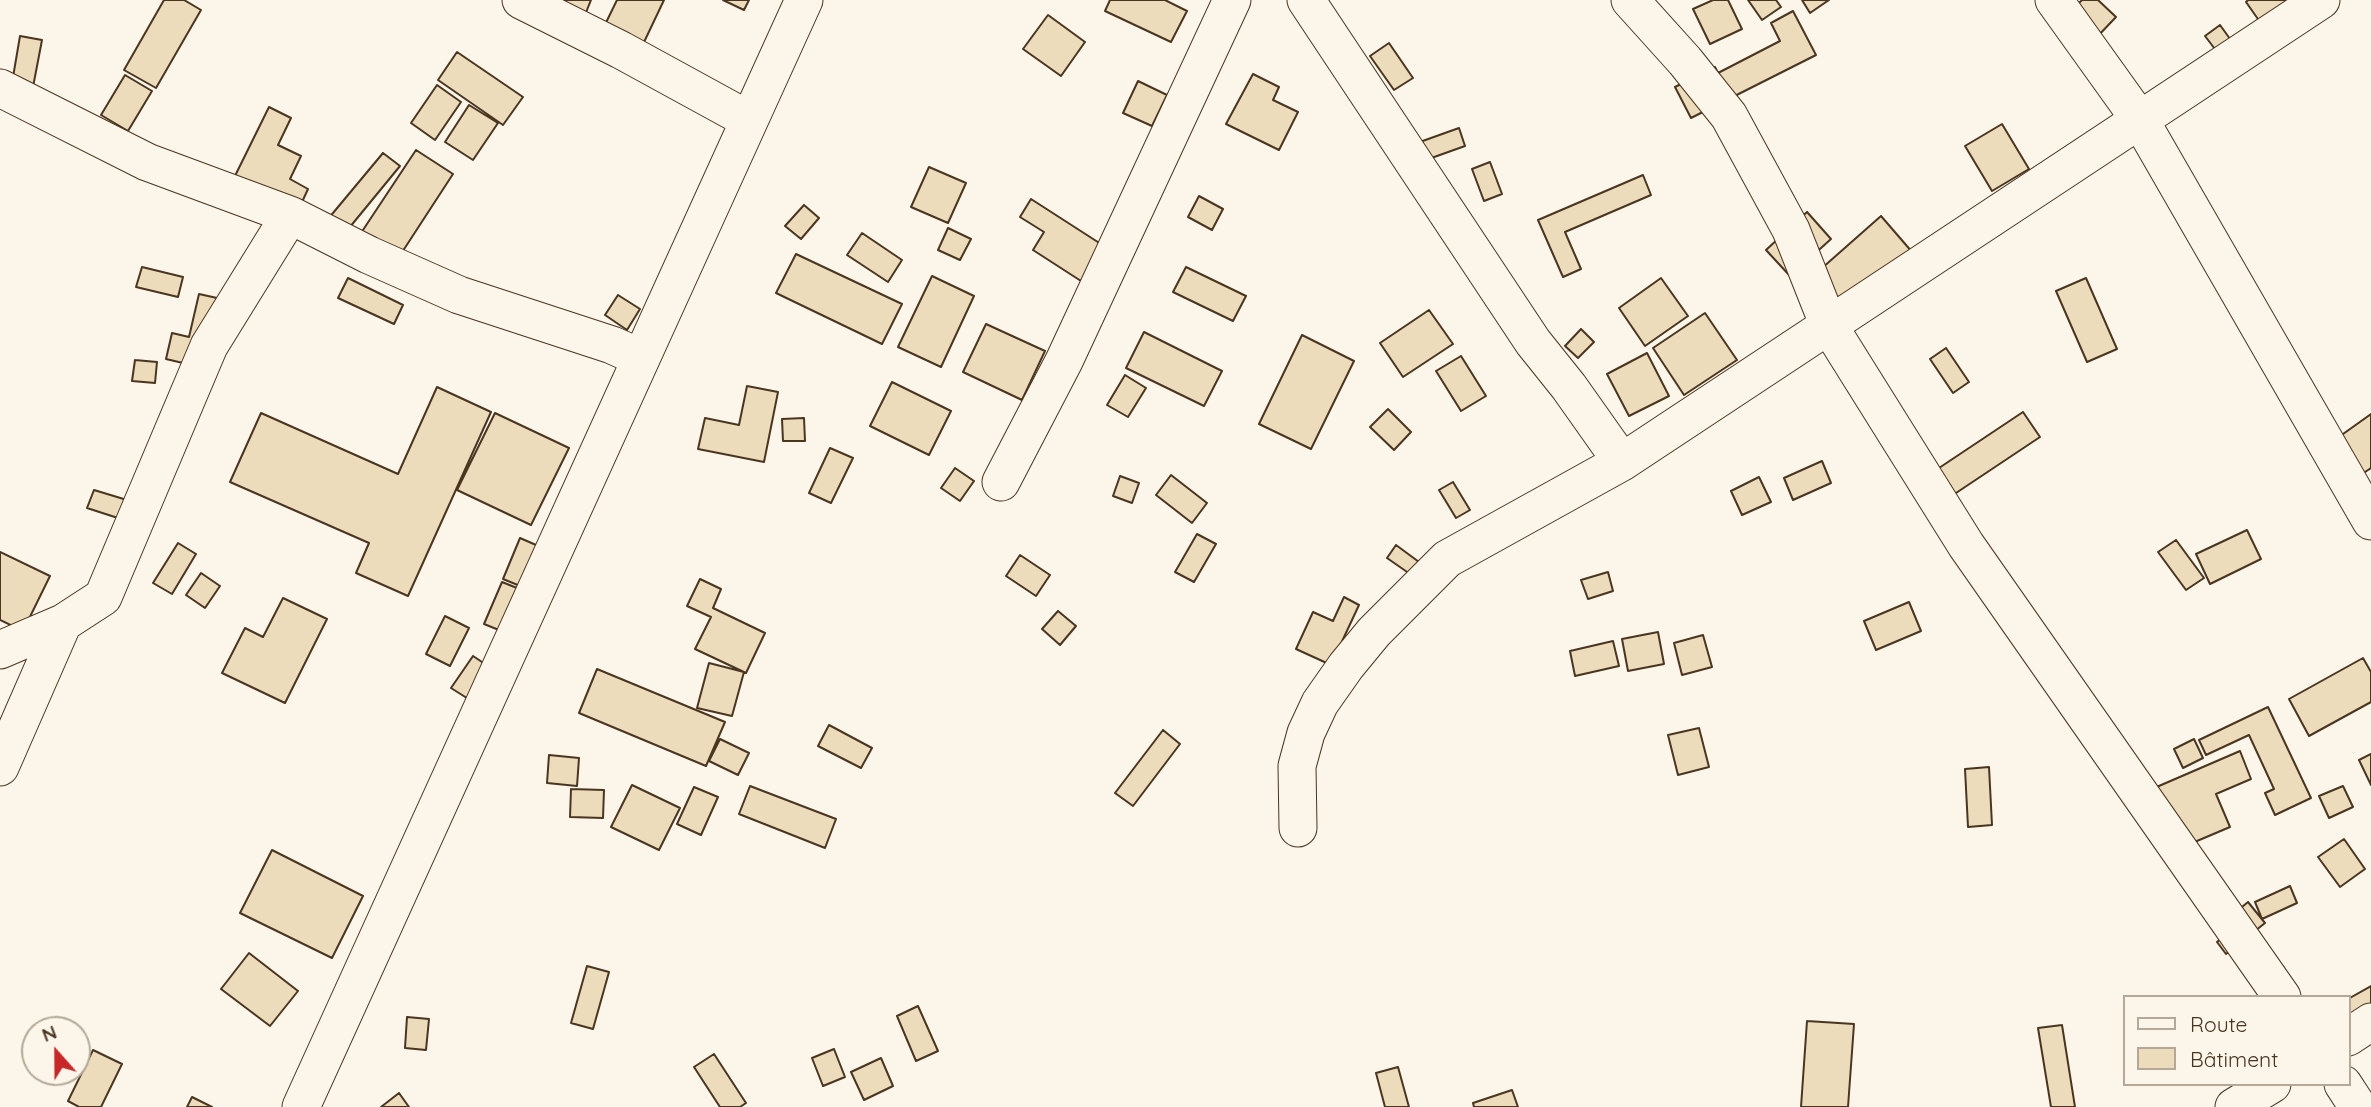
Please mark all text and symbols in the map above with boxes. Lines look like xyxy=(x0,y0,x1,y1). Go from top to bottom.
legend xyxy=(2122,995,2350,1086)
text: Route xyxy=(2190,1011,2247,1037)
north arrow xyxy=(21,1016,91,1086)
text: N xyxy=(38,1020,60,1047)
text: Bâtiment xyxy=(2190,1046,2278,1072)

